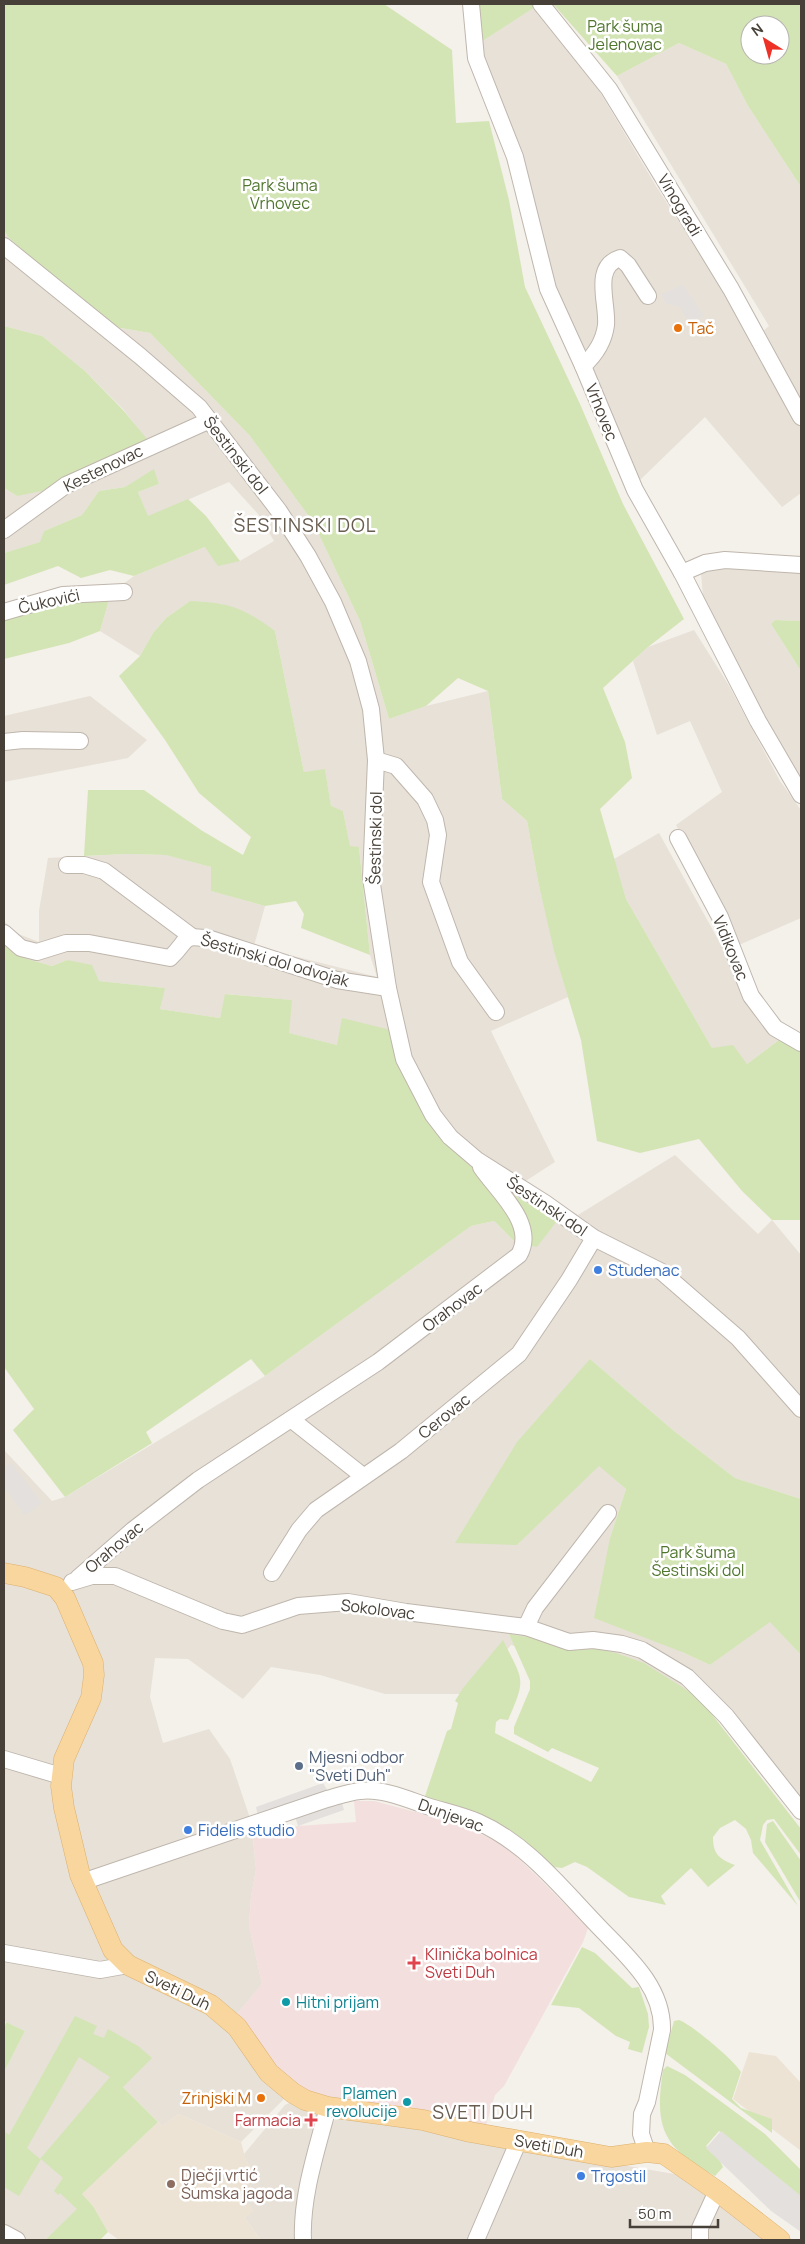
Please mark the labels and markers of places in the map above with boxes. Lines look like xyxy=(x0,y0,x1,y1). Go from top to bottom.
place label: Tač xyxy=(688,317,714,339)
marker: Tač xyxy=(672,322,684,334)
place label: Studenac xyxy=(608,1259,680,1281)
marker: Studenac xyxy=(592,1264,604,1276)
place label: Mjesni odbor "Sveti Duh" xyxy=(309,1746,405,1786)
marker: Mjesni odbor "Sveti Duh" xyxy=(293,1760,305,1772)
place label: Fidelis studio xyxy=(198,1819,295,1841)
marker: Fidelis studio xyxy=(182,1824,194,1836)
place label: Klinička bolnica Sveti Duh xyxy=(425,1943,538,1983)
marker: Klinička bolnica Sveti Duh xyxy=(407,1956,421,1970)
place label: Hitni prijam xyxy=(296,1991,379,2013)
marker: Hitni prijam xyxy=(280,1996,292,2008)
place label: Plamen revolucije xyxy=(326,2082,397,2122)
place label: Zrinjski M xyxy=(181,2087,251,2109)
marker: Zrinjski M xyxy=(255,2092,267,2104)
marker: Plamen revolucije xyxy=(401,2096,413,2108)
place label: Farmacia xyxy=(235,2109,301,2131)
marker: Farmacia xyxy=(305,2114,317,2126)
place label: Dječji vrtić Šumska jagoda xyxy=(181,2164,293,2204)
place label: Trgostil xyxy=(591,2165,646,2187)
marker: Trgostil xyxy=(575,2170,587,2182)
marker: Dječji vrtić Šumska jagoda xyxy=(165,2178,177,2190)

